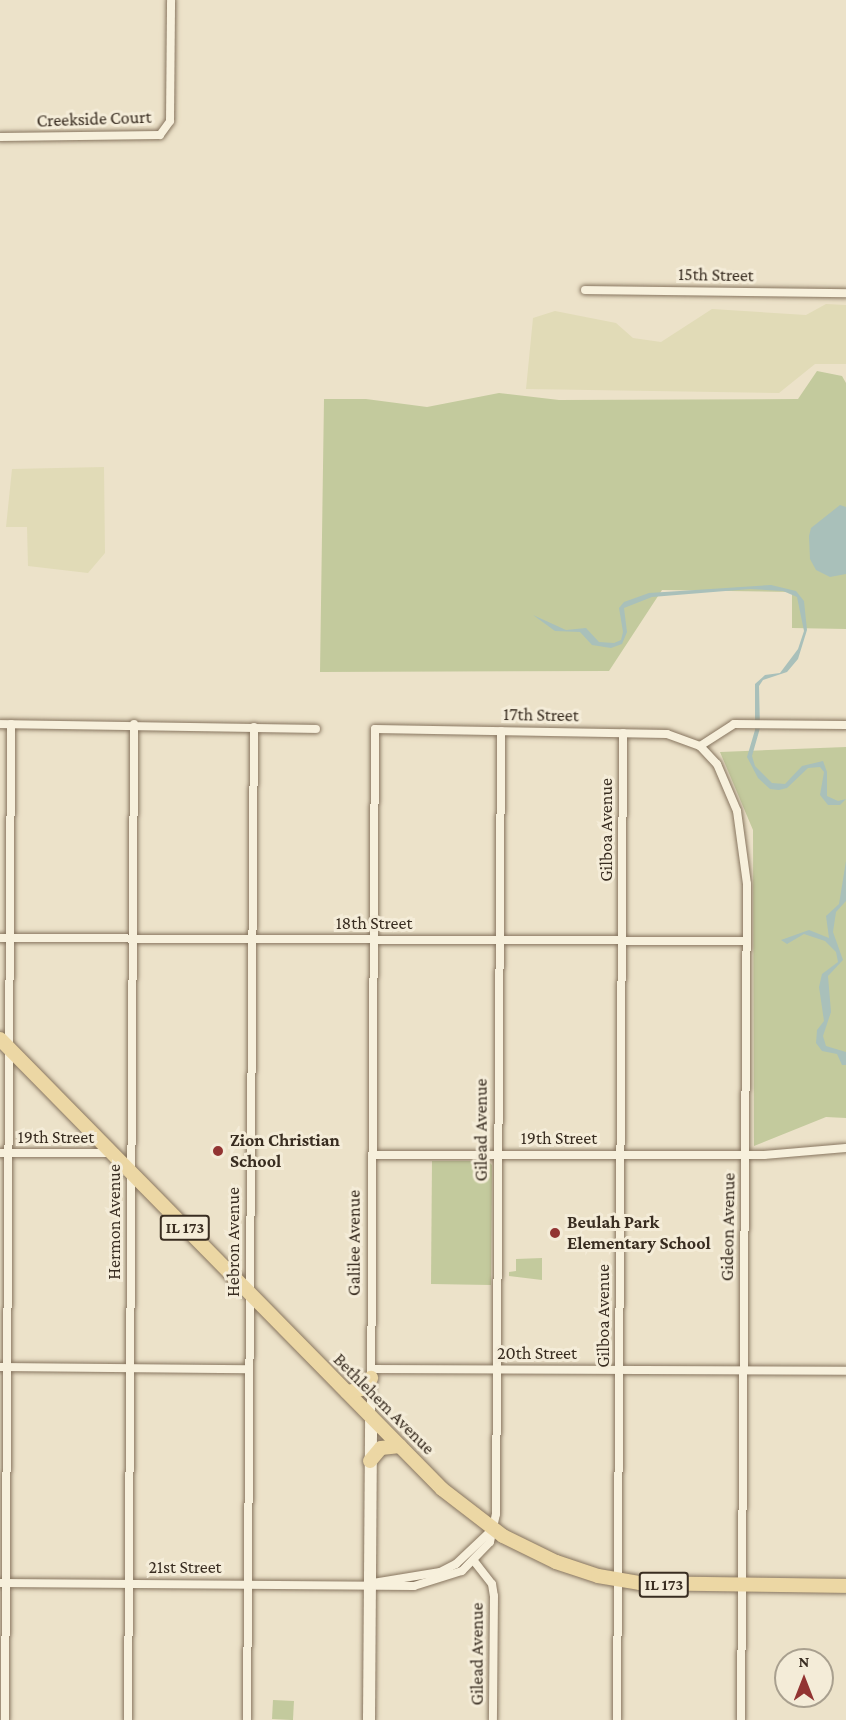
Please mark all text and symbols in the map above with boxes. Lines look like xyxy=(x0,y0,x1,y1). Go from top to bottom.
street label: Creekside Court xyxy=(36,106,152,132)
street label: 15th Street xyxy=(678,264,754,286)
street label: 17th Street xyxy=(503,704,579,726)
street label: Gilboa Avenue xyxy=(595,778,617,882)
street label: 18th Street xyxy=(336,912,412,934)
street label: Gilead Avenue xyxy=(470,1079,492,1181)
street label: 19th Street xyxy=(18,1126,94,1148)
street label: 19th Street xyxy=(521,1127,597,1149)
place label: Zion Christian School xyxy=(230,1130,340,1172)
marker: Zion Christian School xyxy=(211,1144,225,1158)
street label: Hermon Avenue xyxy=(103,1164,125,1280)
street label: Gideon Avenue xyxy=(716,1173,740,1281)
street label: Hebron Avenue xyxy=(222,1187,244,1297)
street label: Galilee Avenue xyxy=(343,1190,365,1296)
place label: Beulah Park Elementary School xyxy=(567,1212,711,1254)
road number: IL 173 xyxy=(160,1215,210,1241)
marker: Beulah Park Elementary School xyxy=(548,1226,562,1240)
street label: Gilboa Avenue xyxy=(592,1264,614,1368)
street label: 20th Street xyxy=(497,1342,577,1364)
street label: Bethlehem Avenue xyxy=(329,1349,439,1459)
street label: 21st Street xyxy=(148,1556,222,1578)
road number: IL 173 xyxy=(638,1572,690,1598)
street label: Gilead Avenue xyxy=(466,1603,488,1705)
north arrow xyxy=(774,1648,834,1708)
text: N xyxy=(799,1653,809,1670)

